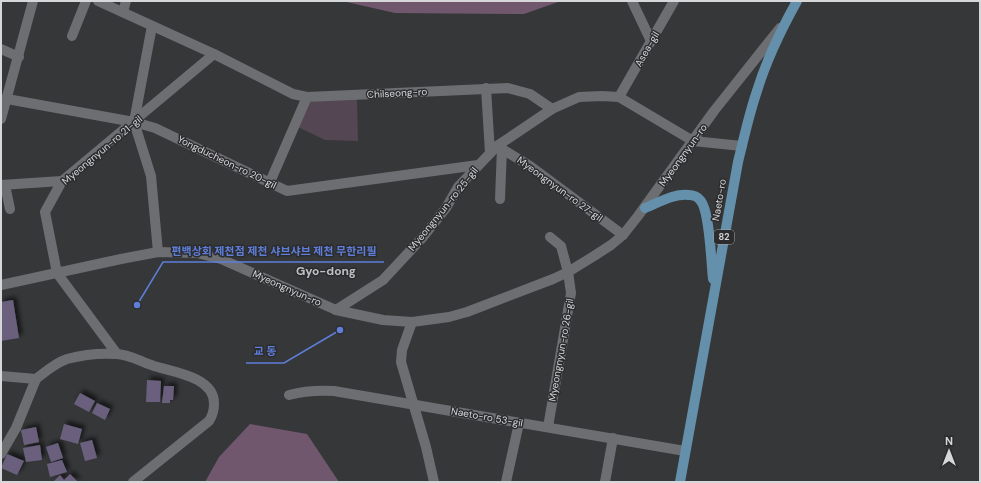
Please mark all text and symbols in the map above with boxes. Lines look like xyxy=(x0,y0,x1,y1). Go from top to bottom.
street label: Asea-gil xyxy=(632,29,662,69)
street label: Chilseong-ro xyxy=(367,85,428,101)
street label: Myeongnyun-ro 21-gil xyxy=(59,113,145,187)
street label: Myeongnyun-ro xyxy=(656,121,710,189)
street label: Yongducheon-ro 20-gil xyxy=(175,132,279,192)
street label: Myeongnyun-ro 27-gil xyxy=(515,154,605,224)
street label: Myeongnyun-ro 25-gil xyxy=(405,164,481,254)
street label: Naeto-ro xyxy=(709,178,729,222)
road number: 82 xyxy=(714,230,734,244)
callout: 편백상회 제천점 제천 샤브샤브 제천 무한리필 xyxy=(163,239,384,262)
text: 편백상회 제천점 제천 샤브샤브 제천 무한리필 xyxy=(171,244,377,258)
district label: Gyo-dong xyxy=(296,263,356,279)
street label: Myeongnyun-ro xyxy=(251,267,323,309)
street label: Myeongnyun-ro 26-gil xyxy=(546,298,576,402)
callout: 교 동 xyxy=(246,340,284,363)
text: 교 동 xyxy=(254,344,276,358)
street label: Naeto-ro 53-gil xyxy=(450,404,524,430)
north arrow xyxy=(929,431,969,471)
text: N xyxy=(945,434,953,448)

